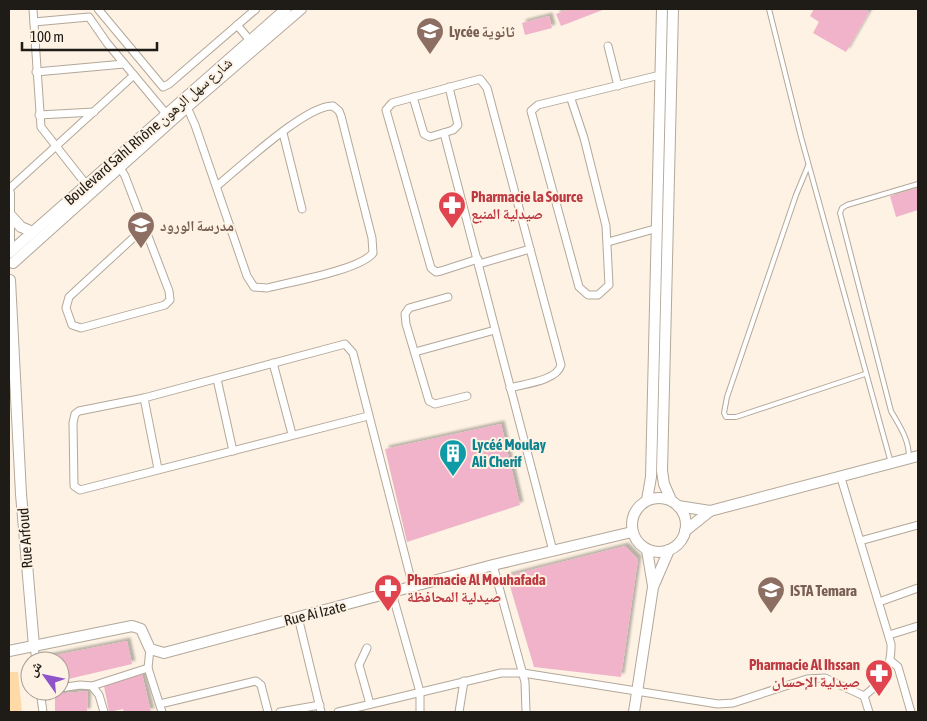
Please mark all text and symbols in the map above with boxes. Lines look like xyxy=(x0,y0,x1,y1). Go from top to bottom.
school or university icon: Lycée ثانوية xyxy=(415,16,445,55)
scale bar xyxy=(22,20,158,52)
place label: Lycée ثانوية xyxy=(449,23,516,40)
text: 100 m xyxy=(30,28,64,45)
street label: Boulevard Sahl Rhône شارع سهل الرهون xyxy=(61,54,237,210)
place label: Pharmacie la Source صيدلية المنبع xyxy=(471,188,583,224)
pharmacy icon: Pharmacie la Source صيدلية المنبع xyxy=(437,190,467,229)
school or university icon: مدرسة الورود xyxy=(126,210,156,249)
place label: مدرسة الورود xyxy=(160,217,234,234)
place label: Lycéé Moulay Ali Cherif xyxy=(471,436,547,470)
building icon: Lycéé Moulay Ali Cherif xyxy=(438,438,468,477)
street label: Rue Arfoud xyxy=(14,507,36,569)
place label: Pharmacie Al Mouhafada صيدلية المحافظة xyxy=(407,571,546,605)
pharmacy icon: Pharmacie Al Mouhafada صيدلية المحافظة xyxy=(373,573,403,612)
school or university icon: ISTA Temara xyxy=(756,575,786,614)
place label: ISTA Temara xyxy=(790,582,857,599)
street label: Rue Ai Izate xyxy=(282,597,348,629)
north arrow xyxy=(20,651,70,701)
place label: Pharmacie Al Ihssan صيدلية الإحسان xyxy=(749,656,860,691)
text: ش xyxy=(23,658,46,680)
pharmacy icon: Pharmacie Al Ihssan صيدلية الإحسان xyxy=(864,658,894,697)

